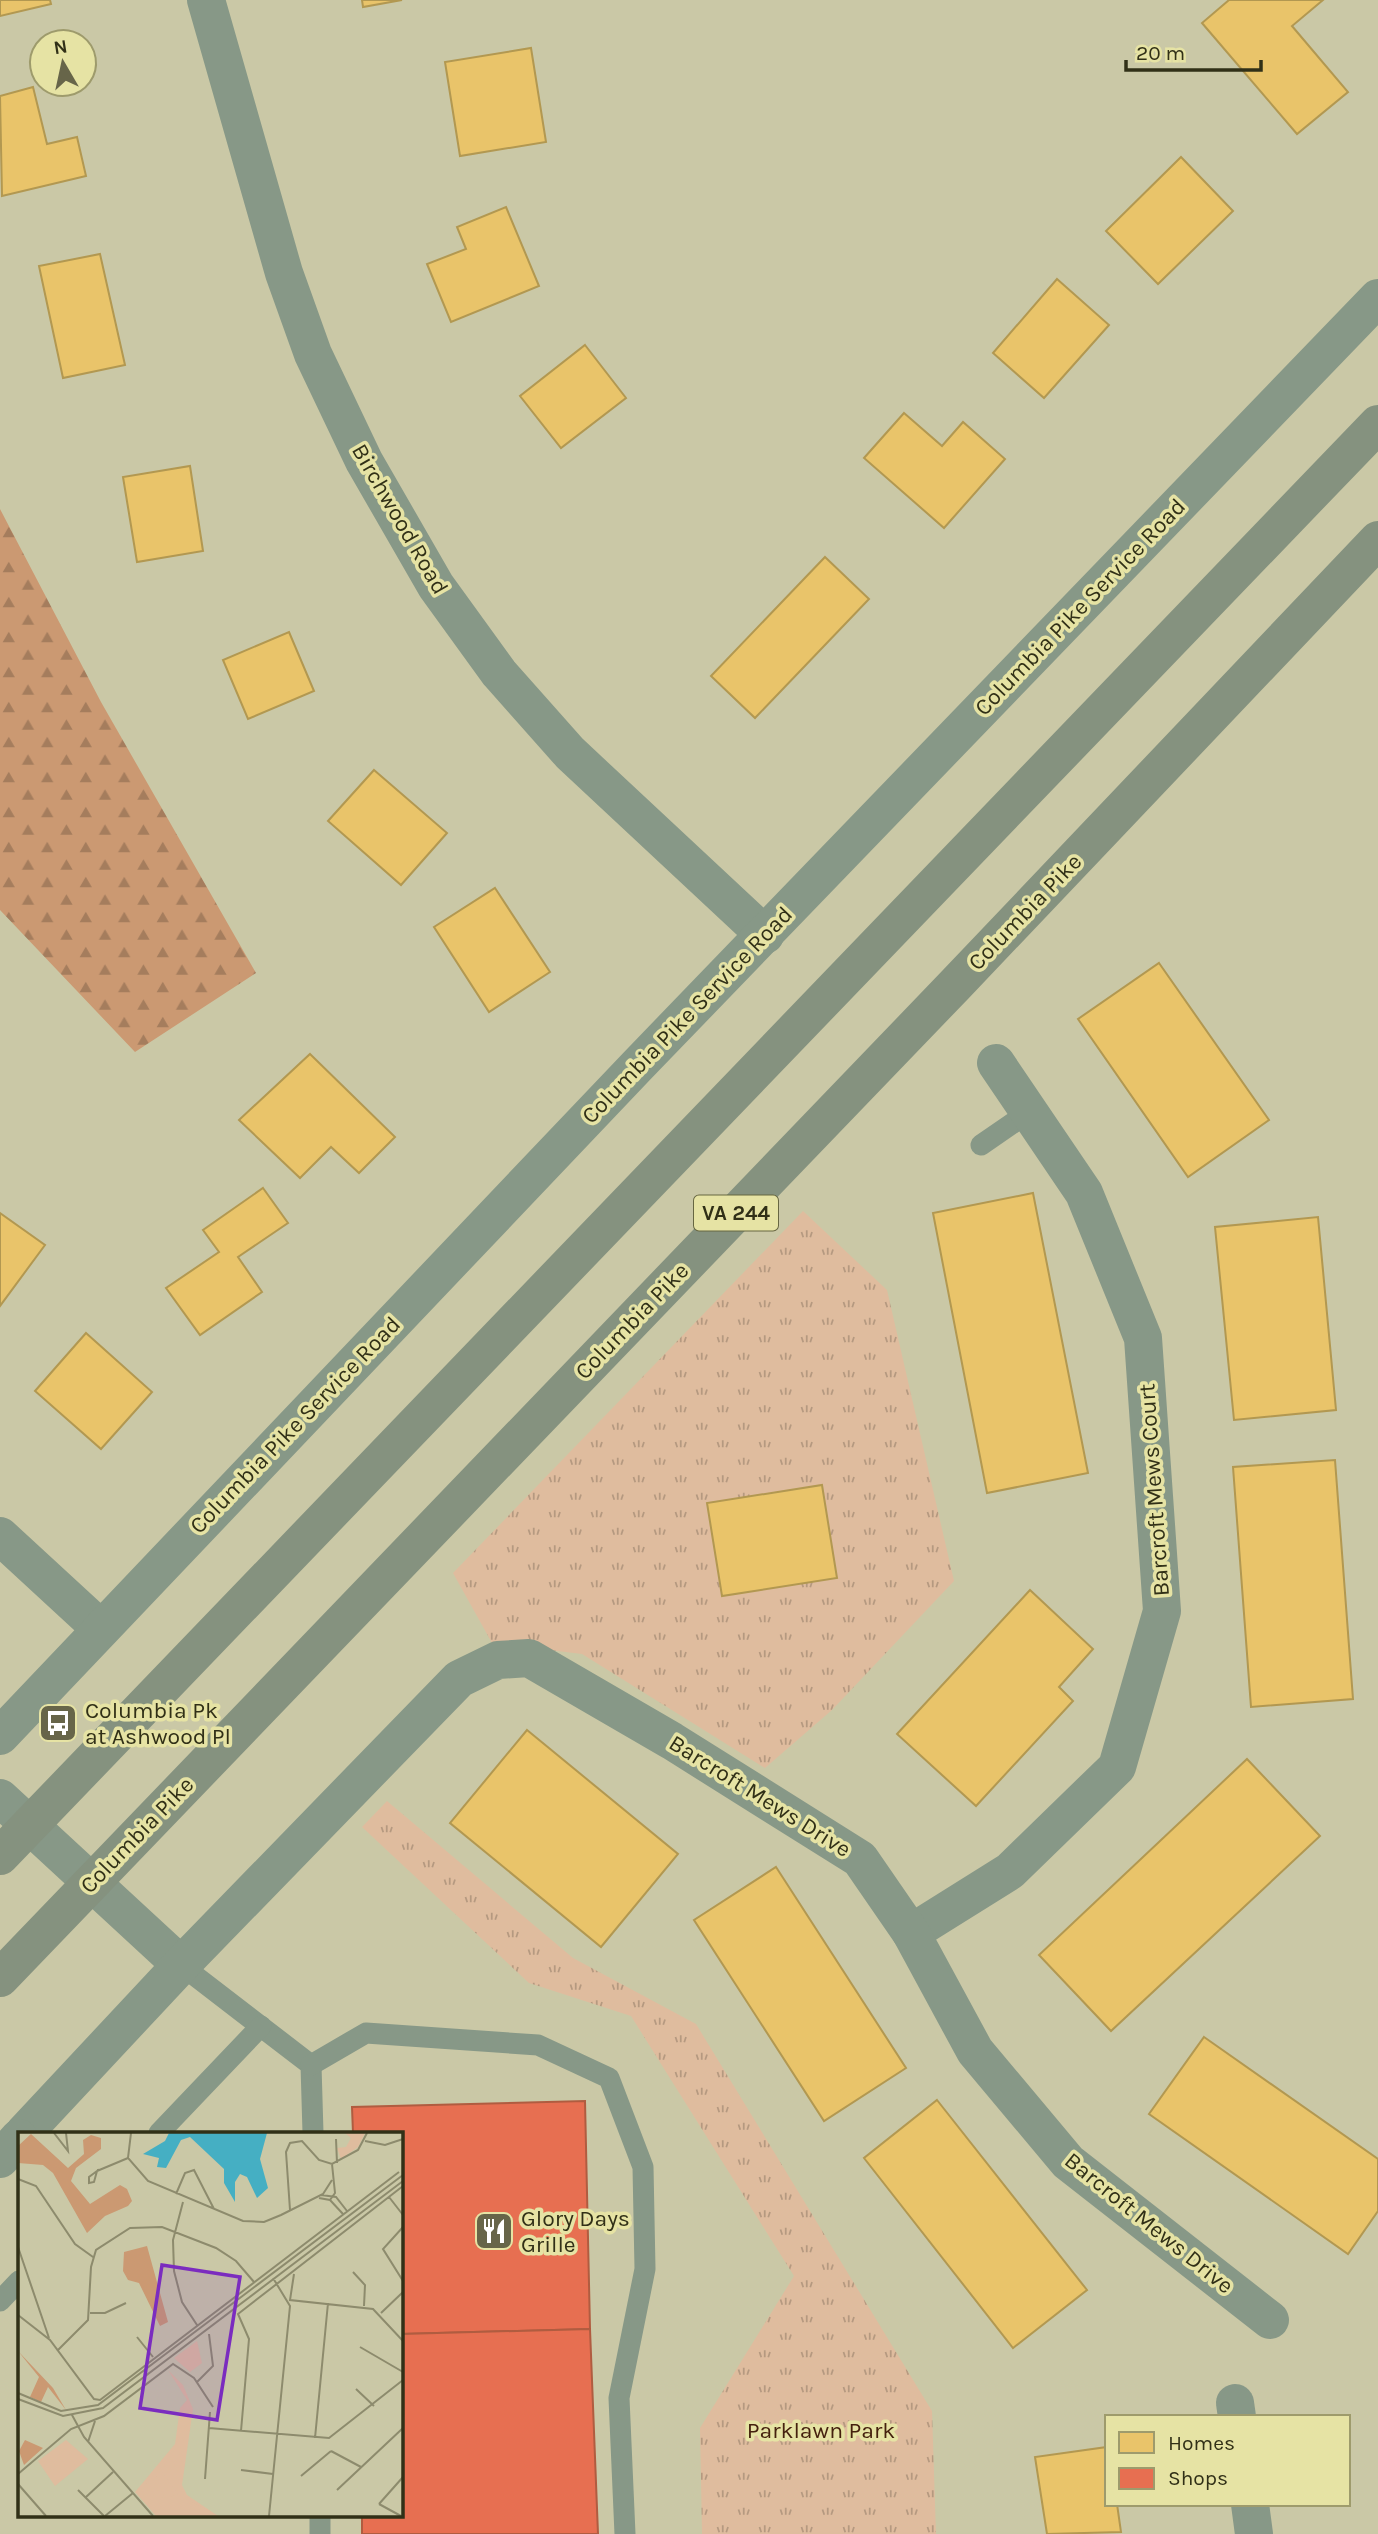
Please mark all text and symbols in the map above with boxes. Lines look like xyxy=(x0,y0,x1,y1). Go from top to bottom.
north arrow xyxy=(28,28,98,98)
scale bar xyxy=(1126,28,1261,72)
text: N xyxy=(52,35,69,59)
text: 20 m xyxy=(1136,41,1185,65)
street label: Birchwood Road xyxy=(346,439,454,599)
street label: Columbia Pike Service Road xyxy=(969,493,1191,721)
street label: Columbia Pike xyxy=(963,848,1087,976)
street label: Columbia Pike Service Road xyxy=(576,901,798,1129)
road number: VA 244 xyxy=(694,1196,778,1230)
street label: Columbia Pike xyxy=(570,1257,694,1385)
street label: Columbia Pike Service Road xyxy=(184,1311,406,1539)
street label: Barcroft Mews Court xyxy=(1133,1382,1175,1597)
place label: Columbia Pk at Ashwood Pl xyxy=(85,1697,231,1750)
bus stop icon: Columbia Pk at Ashwood Pl xyxy=(37,1702,79,1744)
street label: Barcroft Mews Drive xyxy=(664,1729,856,1863)
street label: Columbia Pike xyxy=(75,1771,199,1899)
inset map xyxy=(18,2132,402,2516)
street label: Barcroft Mews Drive xyxy=(1059,2147,1239,2299)
place label: Glory Days Grille xyxy=(521,2205,630,2258)
restaurant icon: Glory Days Grille xyxy=(473,2210,515,2252)
legend xyxy=(1105,2415,1350,2506)
park label: Parklawn Park xyxy=(747,2417,895,2444)
text: Homes xyxy=(1168,2431,1235,2455)
text: Shops xyxy=(1168,2466,1228,2490)

